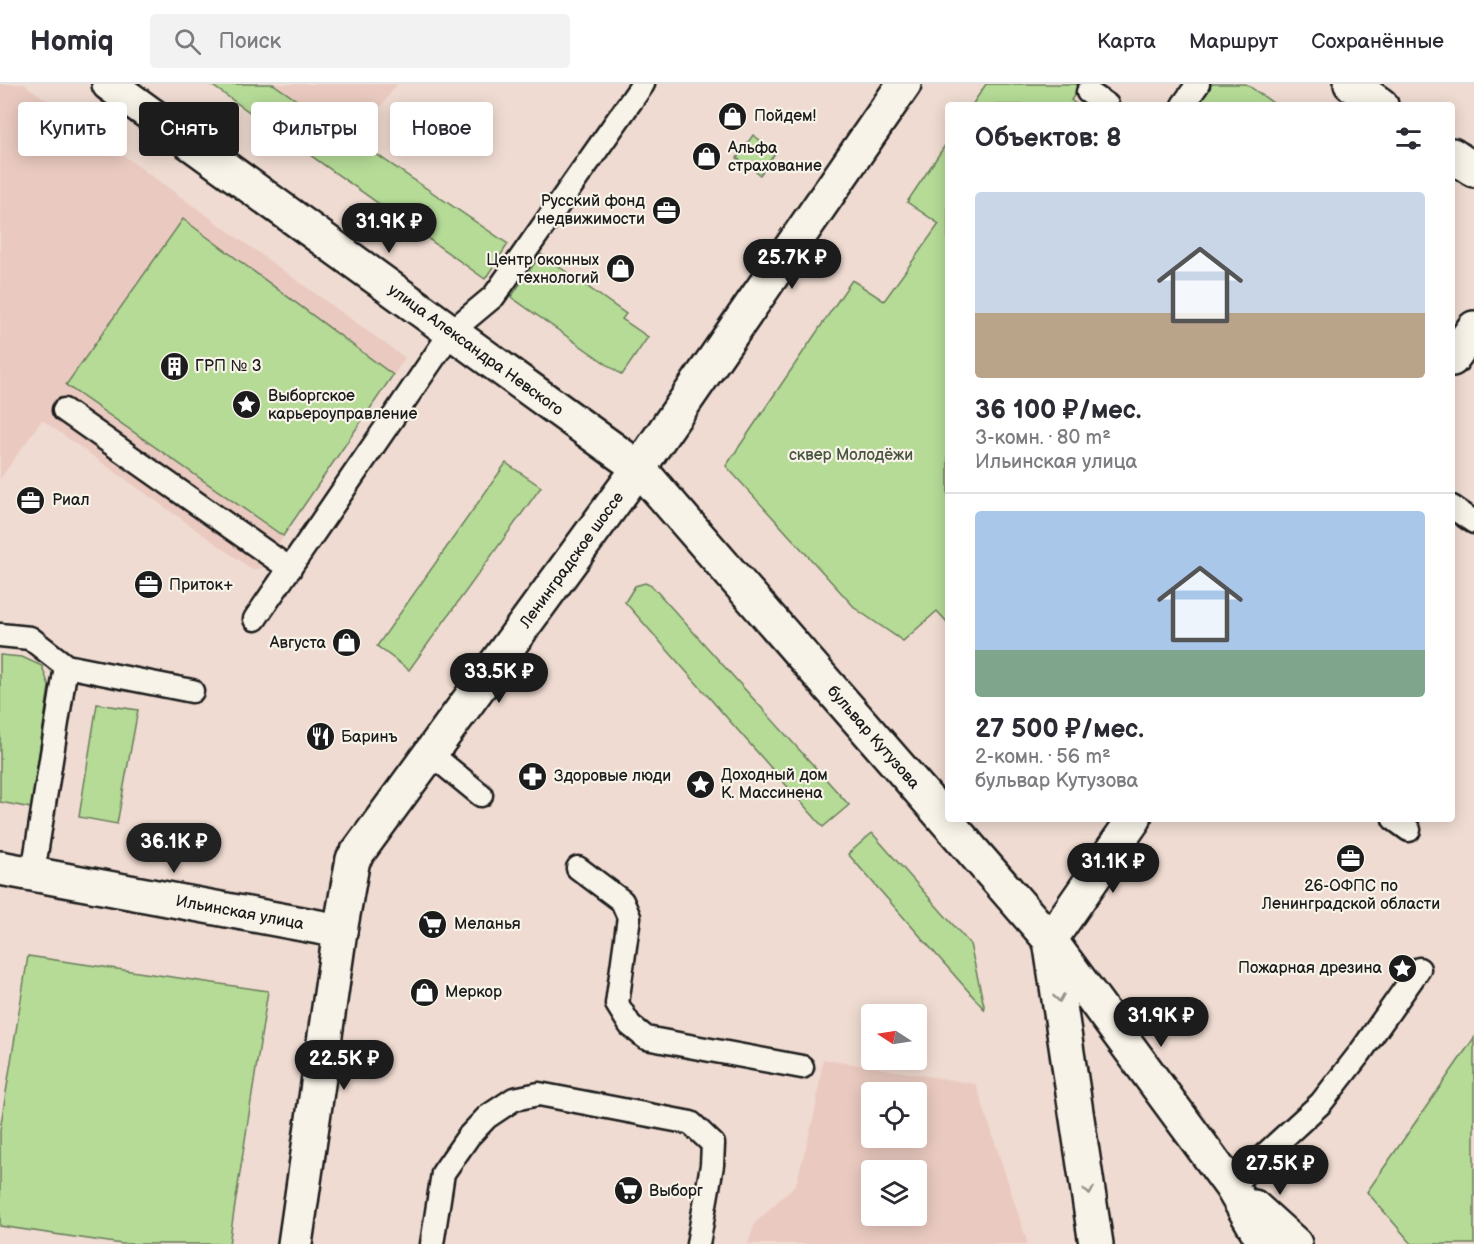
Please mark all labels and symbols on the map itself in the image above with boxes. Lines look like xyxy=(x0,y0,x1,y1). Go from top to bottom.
shop icon: Пойдем! xyxy=(717,100,749,132)
place label: Пойдем! xyxy=(754,107,816,126)
place label: Альфа страхование xyxy=(727,139,822,176)
shop icon: Альфа страхование xyxy=(691,141,723,173)
place label: Русский фонд недвижимости xyxy=(537,192,645,229)
office icon: Русский фонд недвижимости xyxy=(650,194,682,226)
pin: 31.9K ₽ xyxy=(334,203,444,254)
pin: 25.7K ₽ xyxy=(737,239,847,290)
place label: Центр оконных технологий xyxy=(486,251,599,288)
shop icon: Центр оконных технологий xyxy=(604,253,636,285)
street label: улица Александра Невского xyxy=(385,280,567,420)
building icon: ГРП № 3 xyxy=(158,350,190,382)
place label: ГРП № 3 xyxy=(195,357,262,376)
place label: Выборгское карьероуправление xyxy=(268,387,417,424)
place icon: Выборгское карьероуправление xyxy=(231,389,263,421)
park label: сквер Молодёжи xyxy=(789,446,913,465)
office icon: Риал xyxy=(15,484,47,516)
street label: Ленинградское шоссе xyxy=(515,488,628,632)
place label: Риал xyxy=(52,491,90,510)
office icon: Приток+ xyxy=(132,569,164,601)
place label: Приток+ xyxy=(169,576,234,595)
shop icon: Августа xyxy=(331,627,363,659)
place label: Августа xyxy=(269,634,327,653)
pin: 33.5K ₽ xyxy=(444,653,554,704)
street label: бульвар Кутузова xyxy=(823,682,924,793)
restaurant icon: Баринъ xyxy=(304,721,336,753)
place label: Баринъ xyxy=(341,728,398,747)
pharmacy icon: Здоровые люди xyxy=(517,760,549,792)
place label: Доходный дом К. Массинена xyxy=(721,766,828,803)
place label: Здоровые люди xyxy=(554,767,671,786)
place icon: Доходный дом К. Массинена xyxy=(684,768,716,800)
pin: 36.1K ₽ xyxy=(119,823,229,874)
office icon: 26-ОФПС по Ленинградской области xyxy=(1335,842,1367,874)
pin: 31.1K ₽ xyxy=(1058,843,1168,894)
place label: 26-ОФПС по Ленинградской области xyxy=(1261,877,1440,914)
street label: Ильинская улица xyxy=(174,891,306,934)
supermarket icon: Меланья xyxy=(417,908,449,940)
place label: Меланья xyxy=(454,915,521,934)
place icon: Пожарная дрезина xyxy=(1387,952,1419,984)
place label: Пожарная дрезина xyxy=(1238,959,1383,978)
shop icon: Меркор xyxy=(408,976,440,1008)
place label: Меркор xyxy=(445,983,502,1002)
one-way arrow xyxy=(1052,993,1065,1003)
pin: 31.9K ₽ xyxy=(1106,997,1216,1048)
north arrow xyxy=(861,1004,927,1070)
pin: 22.5K ₽ xyxy=(289,1040,399,1091)
pin: 27.5K ₽ xyxy=(1225,1145,1335,1196)
supermarket icon: Выборг xyxy=(612,1175,644,1207)
place label: Выборг xyxy=(649,1182,703,1201)
one-way arrow xyxy=(1082,1185,1095,1195)

